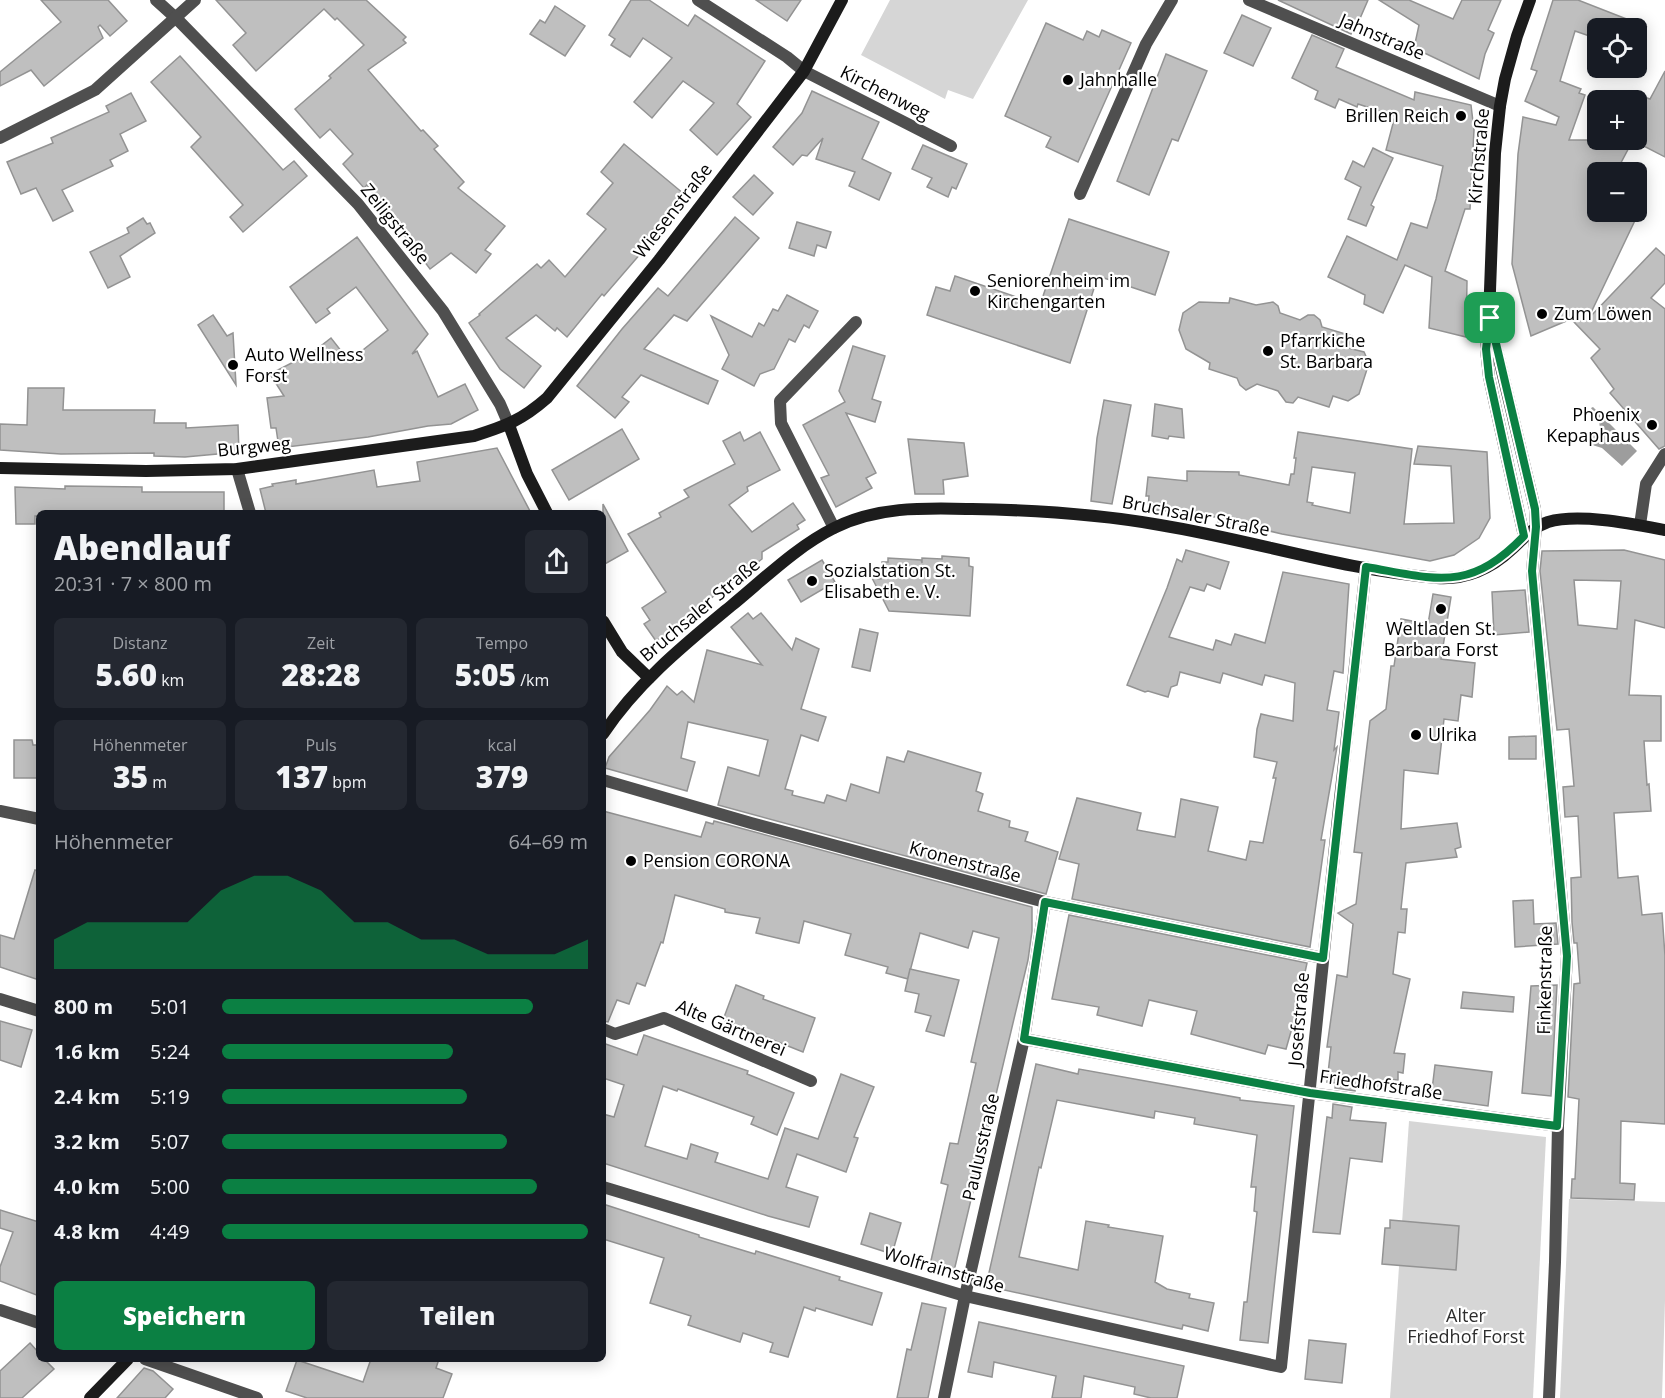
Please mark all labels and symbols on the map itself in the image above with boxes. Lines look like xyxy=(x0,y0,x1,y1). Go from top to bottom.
street label: Jahnstraße xyxy=(1334,7,1429,65)
street label: Kirchenweg xyxy=(837,59,935,125)
place label: Jahnhalle xyxy=(1078,67,1157,91)
marker: Jahnhalle xyxy=(1061,73,1075,87)
place label: Brillen Reich xyxy=(1345,103,1449,127)
street label: Kirchstraße xyxy=(1462,107,1494,205)
marker: Brillen Reich xyxy=(1454,109,1468,123)
street label: Wiesenstraße xyxy=(627,158,717,263)
street label: Zeiligstraße xyxy=(356,178,436,269)
place label: Seniorenheim im Kirchengarten xyxy=(987,268,1130,313)
marker: Seniorenheim im Kirchengarten xyxy=(968,284,982,298)
pin xyxy=(1464,292,1515,343)
place label: Zum Löwen xyxy=(1554,301,1652,325)
marker: Zum Löwen xyxy=(1535,307,1549,321)
place label: Pfarrkiche St. Barbara xyxy=(1280,328,1373,373)
place label: Auto Wellness Forst xyxy=(245,342,363,387)
marker: Pfarrkiche St. Barbara xyxy=(1261,344,1275,358)
marker: Auto Wellness Forst xyxy=(226,358,240,372)
place label: Phoenix Kepaphaus xyxy=(1546,402,1641,447)
marker: Phoenix Kepaphaus xyxy=(1645,418,1659,432)
street label: Burgweg xyxy=(216,430,292,462)
street label: Bruchsaler Straße xyxy=(1120,489,1272,541)
street label: Bruchsaler Straße xyxy=(634,552,764,667)
place label: Sozialstation St. Elisabeth e. V. xyxy=(824,558,956,603)
marker: Sozialstation St. Elisabeth e. V. xyxy=(805,574,819,588)
marker: Weltladen St. Barbara Forst xyxy=(1434,602,1448,616)
place label: Weltladen St. Barbara Forst xyxy=(1384,616,1498,661)
place label: Ulrika xyxy=(1428,722,1477,746)
marker: Ulrika xyxy=(1409,728,1423,742)
street label: Kronenstraße xyxy=(907,835,1024,888)
place label: Pension CORONA xyxy=(643,848,791,872)
marker: Pension CORONA xyxy=(624,854,638,868)
street label: Finkenstraße xyxy=(1531,925,1557,1035)
street label: Josefstraße xyxy=(1282,971,1314,1069)
street label: Alte Gärtnerei xyxy=(673,993,790,1061)
street label: Friedhofstraße xyxy=(1318,1064,1444,1105)
street label: Paulusstraße xyxy=(956,1091,1004,1203)
street label: Wolfrainstraße xyxy=(881,1240,1007,1298)
park label: Alter Friedhof Forst xyxy=(1407,1303,1525,1348)

